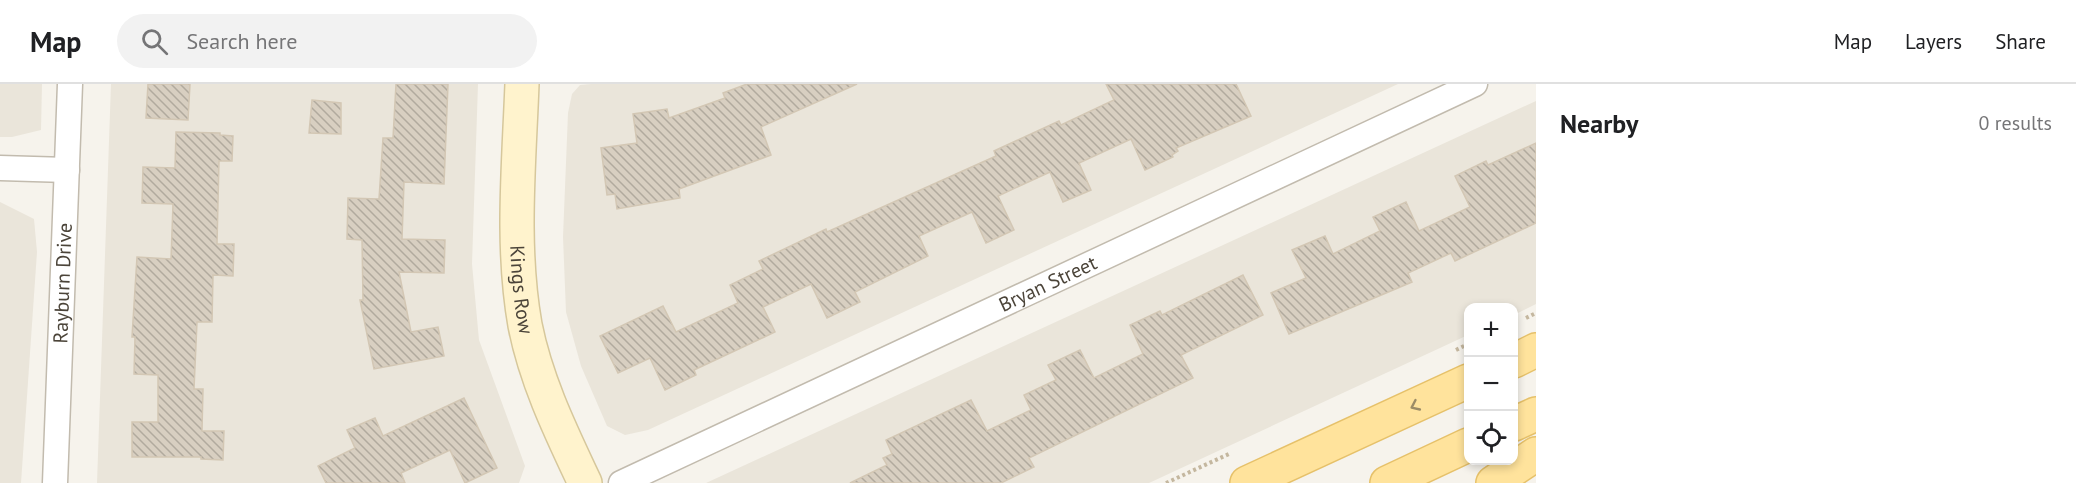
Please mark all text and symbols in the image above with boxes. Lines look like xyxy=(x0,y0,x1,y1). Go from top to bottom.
search box xyxy=(117,14,537,68)
text: Map xyxy=(30,23,81,60)
icon: search xyxy=(138,25,171,58)
text: Search here xyxy=(186,27,297,55)
text: Map xyxy=(1834,28,1872,55)
text: Layers xyxy=(1905,28,1962,55)
text: Share xyxy=(1995,28,2046,55)
text: Nearby xyxy=(1560,107,1638,140)
text: 0 results xyxy=(1979,110,2052,136)
street label: Rayburn Drive xyxy=(47,222,78,344)
street label: Kings Row xyxy=(504,245,540,337)
street label: Bryan Street xyxy=(995,249,1101,318)
map controls xyxy=(1464,303,1518,465)
button: + xyxy=(1464,303,1518,357)
button: − xyxy=(1464,357,1518,411)
one-way arrow xyxy=(1411,398,1422,410)
button: locate xyxy=(1464,411,1518,465)

